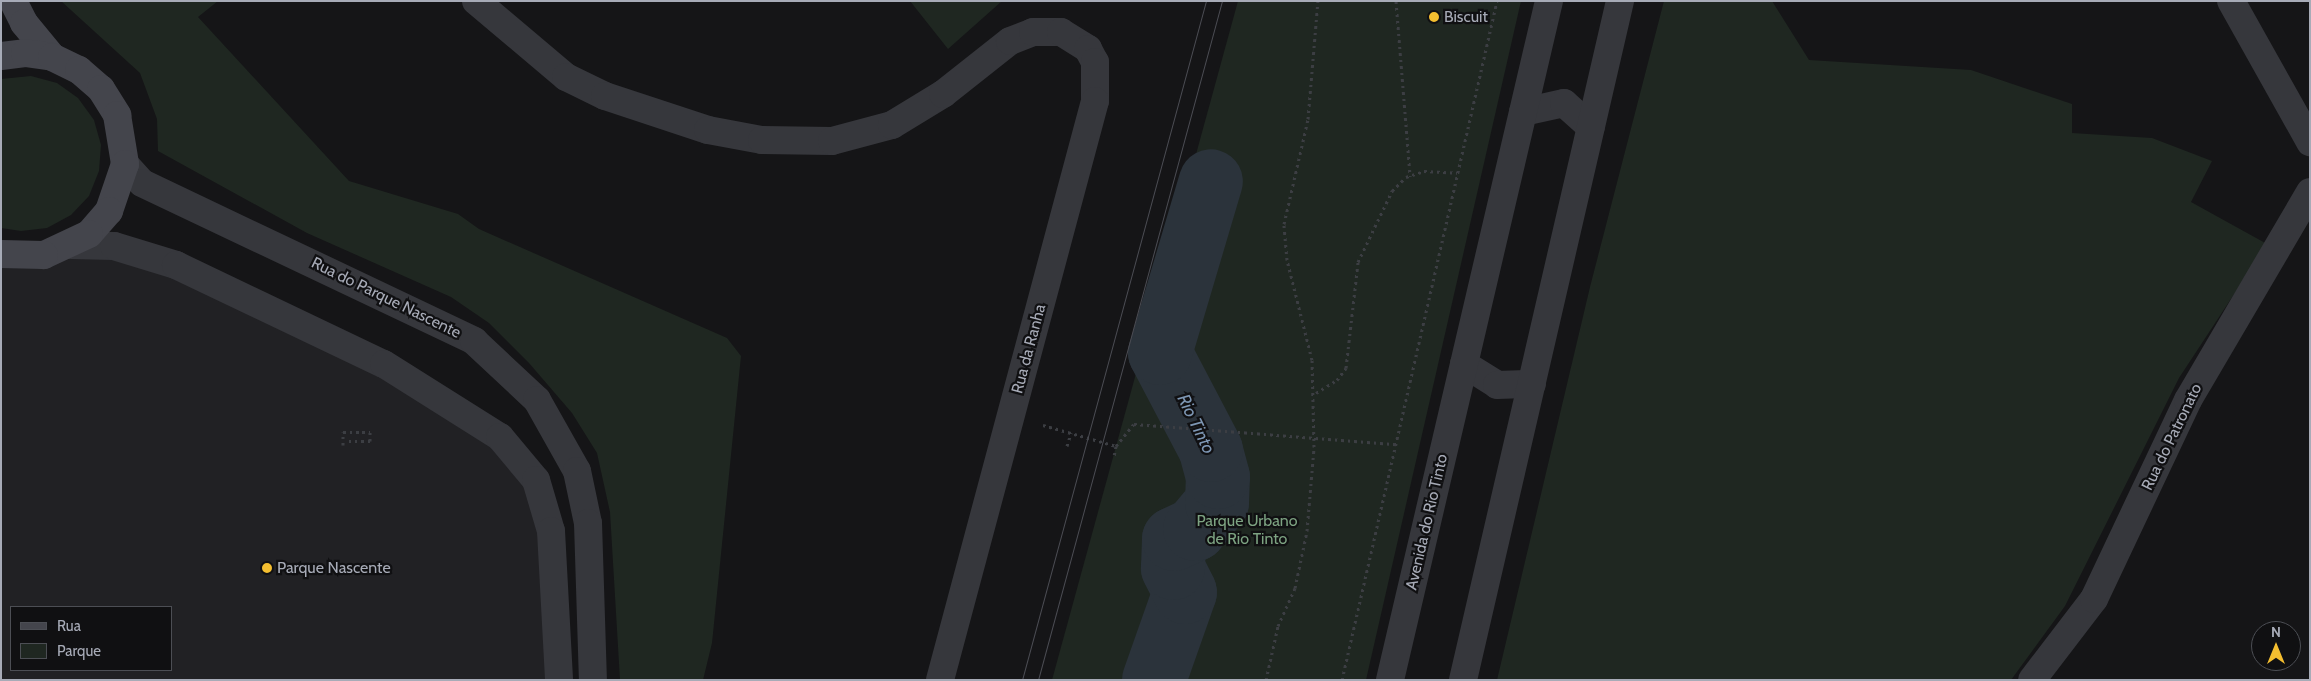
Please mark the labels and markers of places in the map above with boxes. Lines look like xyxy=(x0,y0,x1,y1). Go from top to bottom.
place label: Biscuit xyxy=(1444,7,1488,27)
marker: Biscuit xyxy=(1428,11,1440,23)
place label: Parque Nascente xyxy=(277,558,391,578)
marker: Parque Nascente xyxy=(261,562,273,574)

